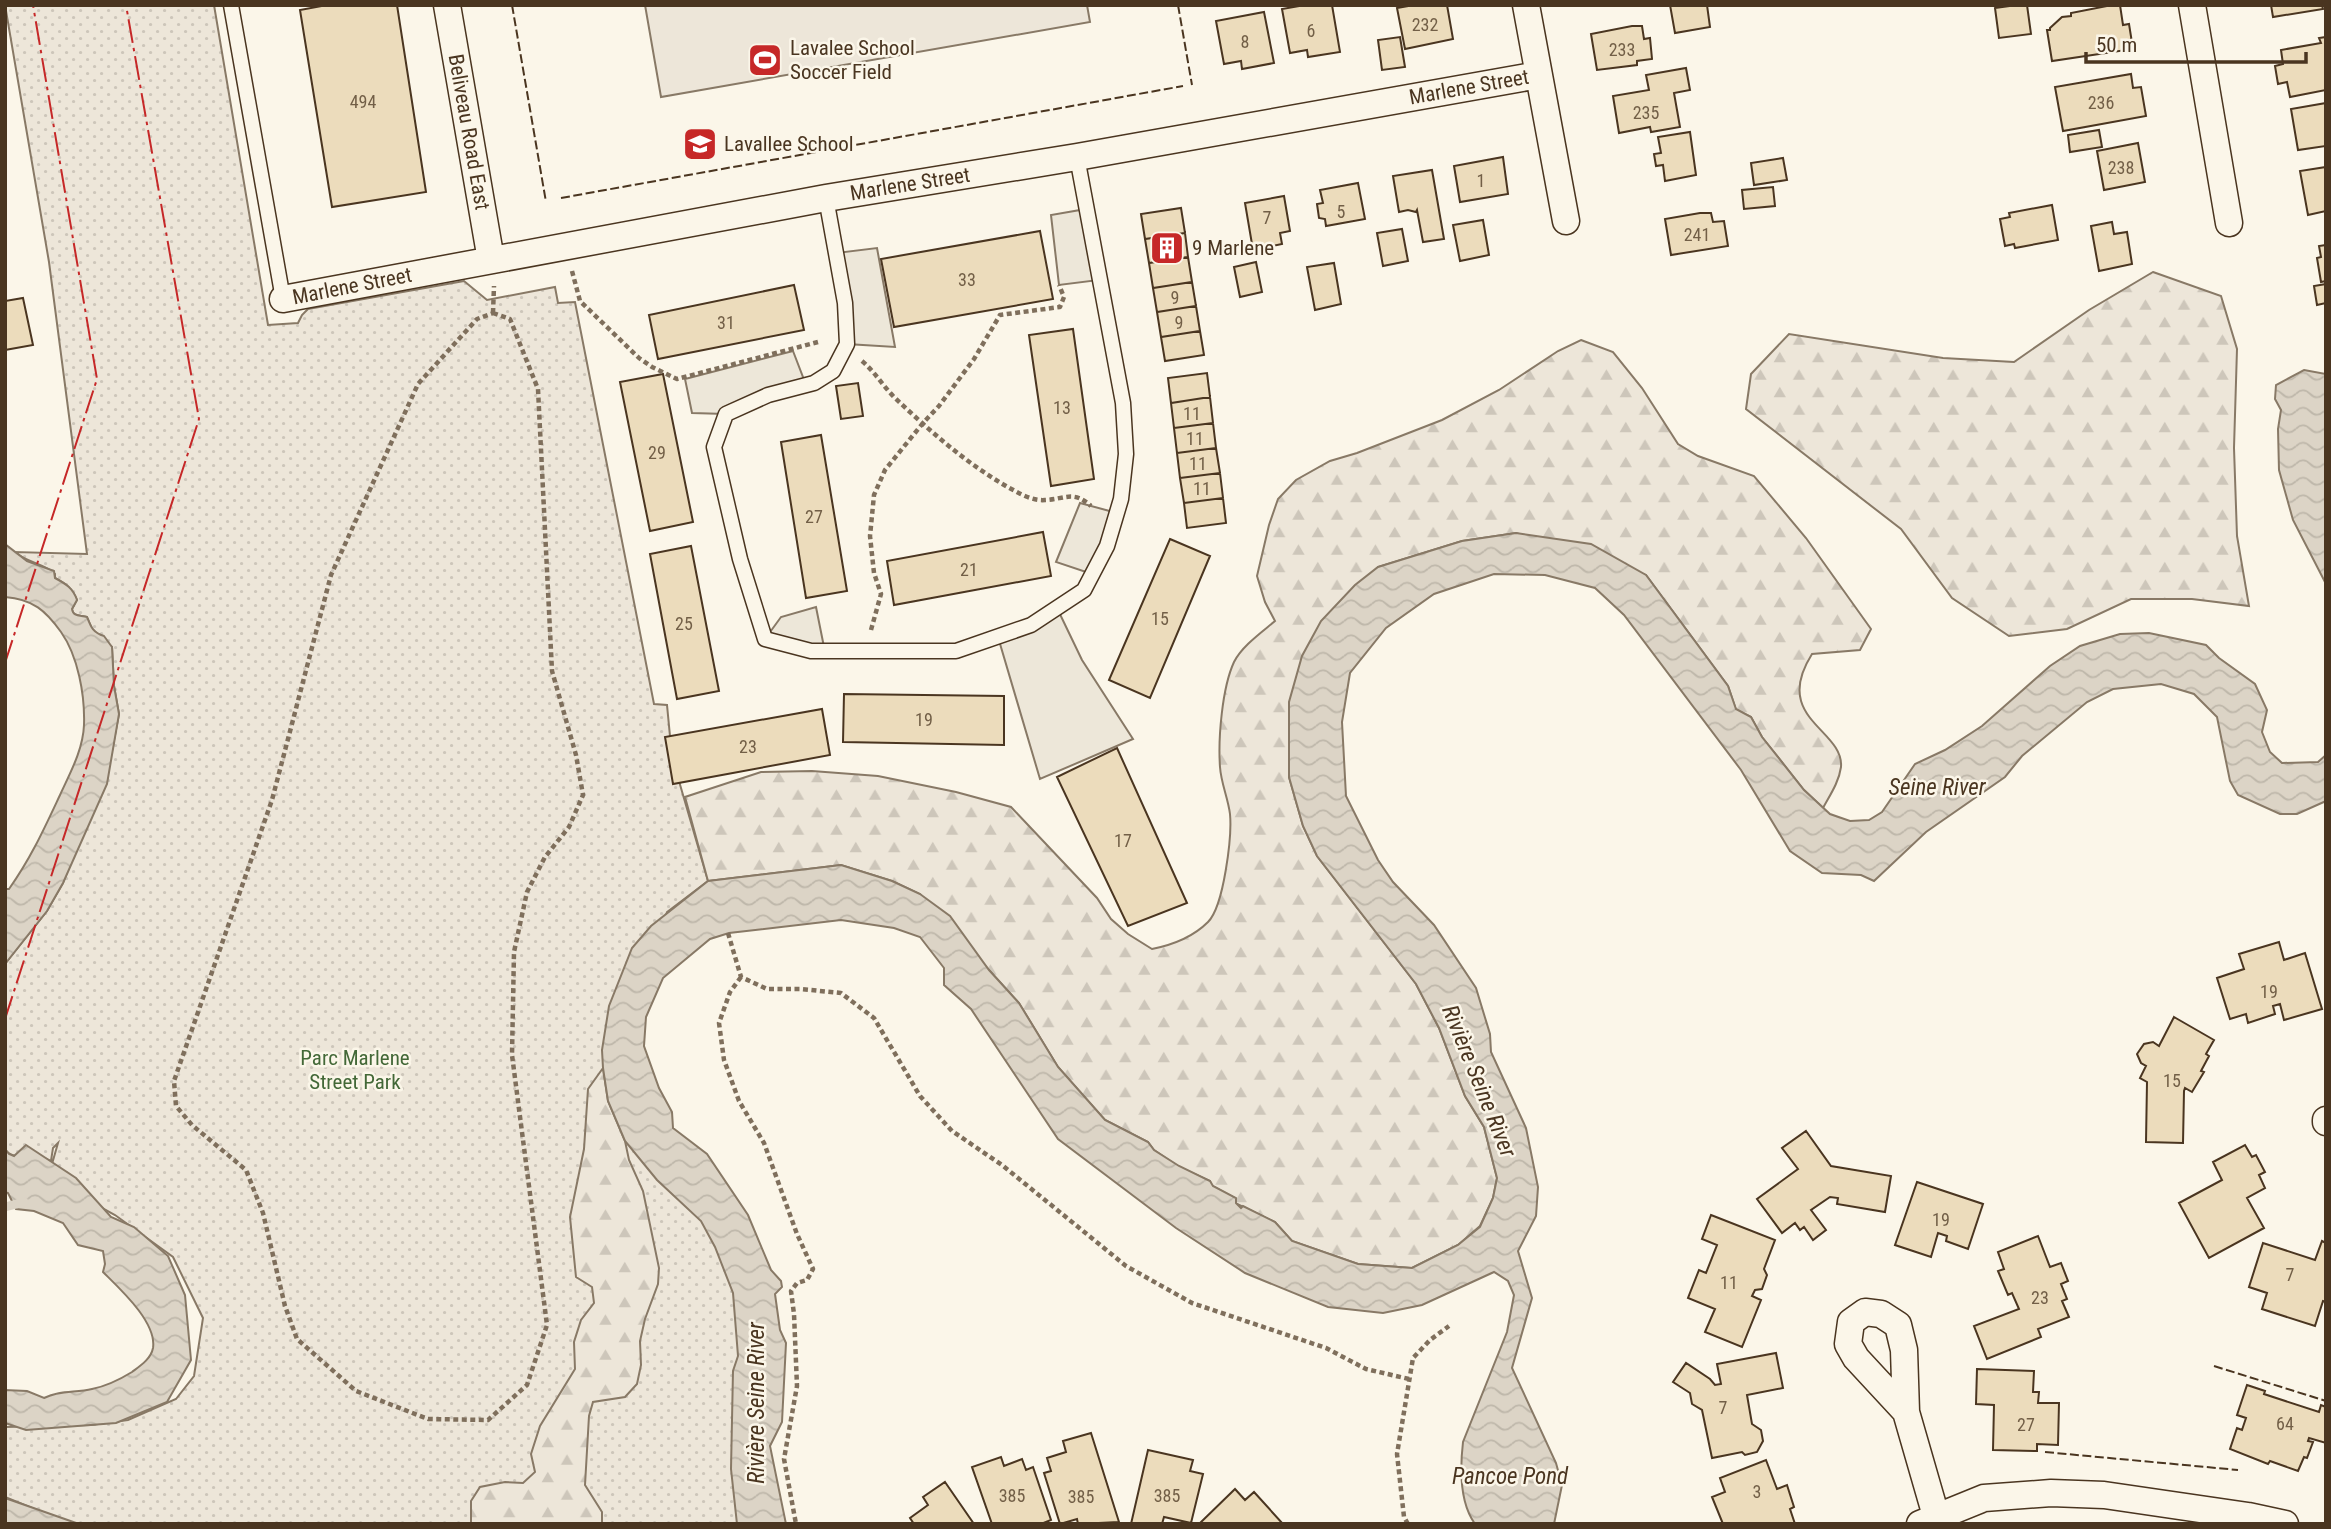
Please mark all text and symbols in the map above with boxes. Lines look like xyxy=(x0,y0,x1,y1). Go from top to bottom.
house number: 232 xyxy=(1412,14,1438,35)
house number: 6 xyxy=(1307,20,1315,41)
scale bar xyxy=(2086,21,2306,65)
house number: 8 xyxy=(1241,31,1249,52)
text: 50 m xyxy=(2096,33,2137,57)
place label: Lavalee School Soccer Field xyxy=(790,36,915,84)
house number: 233 xyxy=(1609,39,1635,60)
sports icon: Lavalee School Soccer Field xyxy=(746,41,784,79)
street label: Beliveau Road East xyxy=(443,52,495,212)
street label: Marlene Street xyxy=(1407,65,1531,109)
house number: 494 xyxy=(350,91,376,112)
house number: 236 xyxy=(2088,92,2114,113)
house number: 235 xyxy=(1633,102,1659,123)
school or university icon: Lavallee School xyxy=(681,125,719,163)
place label: Lavallee School xyxy=(724,132,854,156)
house number: 238 xyxy=(2108,157,2134,178)
street label: Marlene Street xyxy=(848,163,972,205)
house number: 1 xyxy=(1477,170,1485,191)
house number: 5 xyxy=(1337,201,1346,222)
house number: 7 xyxy=(1263,207,1272,228)
house number: 241 xyxy=(1684,224,1710,245)
building icon: 9 Marlene xyxy=(1148,229,1186,267)
place label: 9 Marlene xyxy=(1192,236,1274,260)
street label: Marlene Street xyxy=(290,263,414,309)
house number: 33 xyxy=(958,269,976,290)
house number: 9 xyxy=(1171,287,1179,308)
house number: 31 xyxy=(717,312,735,333)
house number: 9 xyxy=(1175,312,1183,333)
house number: 13 xyxy=(1053,397,1071,418)
house number: 11 xyxy=(1183,403,1201,424)
house number: 11 xyxy=(1186,428,1204,449)
house number: 29 xyxy=(648,442,666,463)
house number: 11 xyxy=(1189,453,1207,474)
house number: 11 xyxy=(1193,478,1211,499)
house number: 27 xyxy=(805,506,823,527)
house number: 21 xyxy=(960,559,978,580)
house number: 15 xyxy=(1151,608,1169,629)
house number: 25 xyxy=(675,613,693,634)
house number: 19 xyxy=(915,709,933,730)
house number: 23 xyxy=(739,736,757,757)
water label: Seine River xyxy=(1888,774,1987,801)
house number: 17 xyxy=(1114,830,1132,851)
house number: 19 xyxy=(2260,981,2278,1002)
water label: Rivière Seine River xyxy=(1436,1001,1522,1162)
park label: Parc Marlene Street Park xyxy=(300,1046,410,1094)
house number: 15 xyxy=(2163,1070,2181,1091)
house number: 19 xyxy=(1932,1209,1950,1230)
house number: 7 xyxy=(2286,1264,2295,1285)
house number: 11 xyxy=(1720,1272,1738,1293)
house number: 23 xyxy=(2031,1287,2049,1308)
water label: Rivière Seine River xyxy=(743,1321,770,1484)
house number: 7 xyxy=(1719,1397,1728,1418)
house number: 64 xyxy=(2276,1413,2294,1434)
house number: 27 xyxy=(2017,1414,2035,1435)
water label: Pancoe Pond xyxy=(1452,1463,1569,1490)
house number: 3 xyxy=(1753,1481,1761,1502)
house number: 385 xyxy=(999,1485,1025,1506)
house number: 385 xyxy=(1154,1485,1180,1506)
house number: 385 xyxy=(1068,1486,1094,1507)

